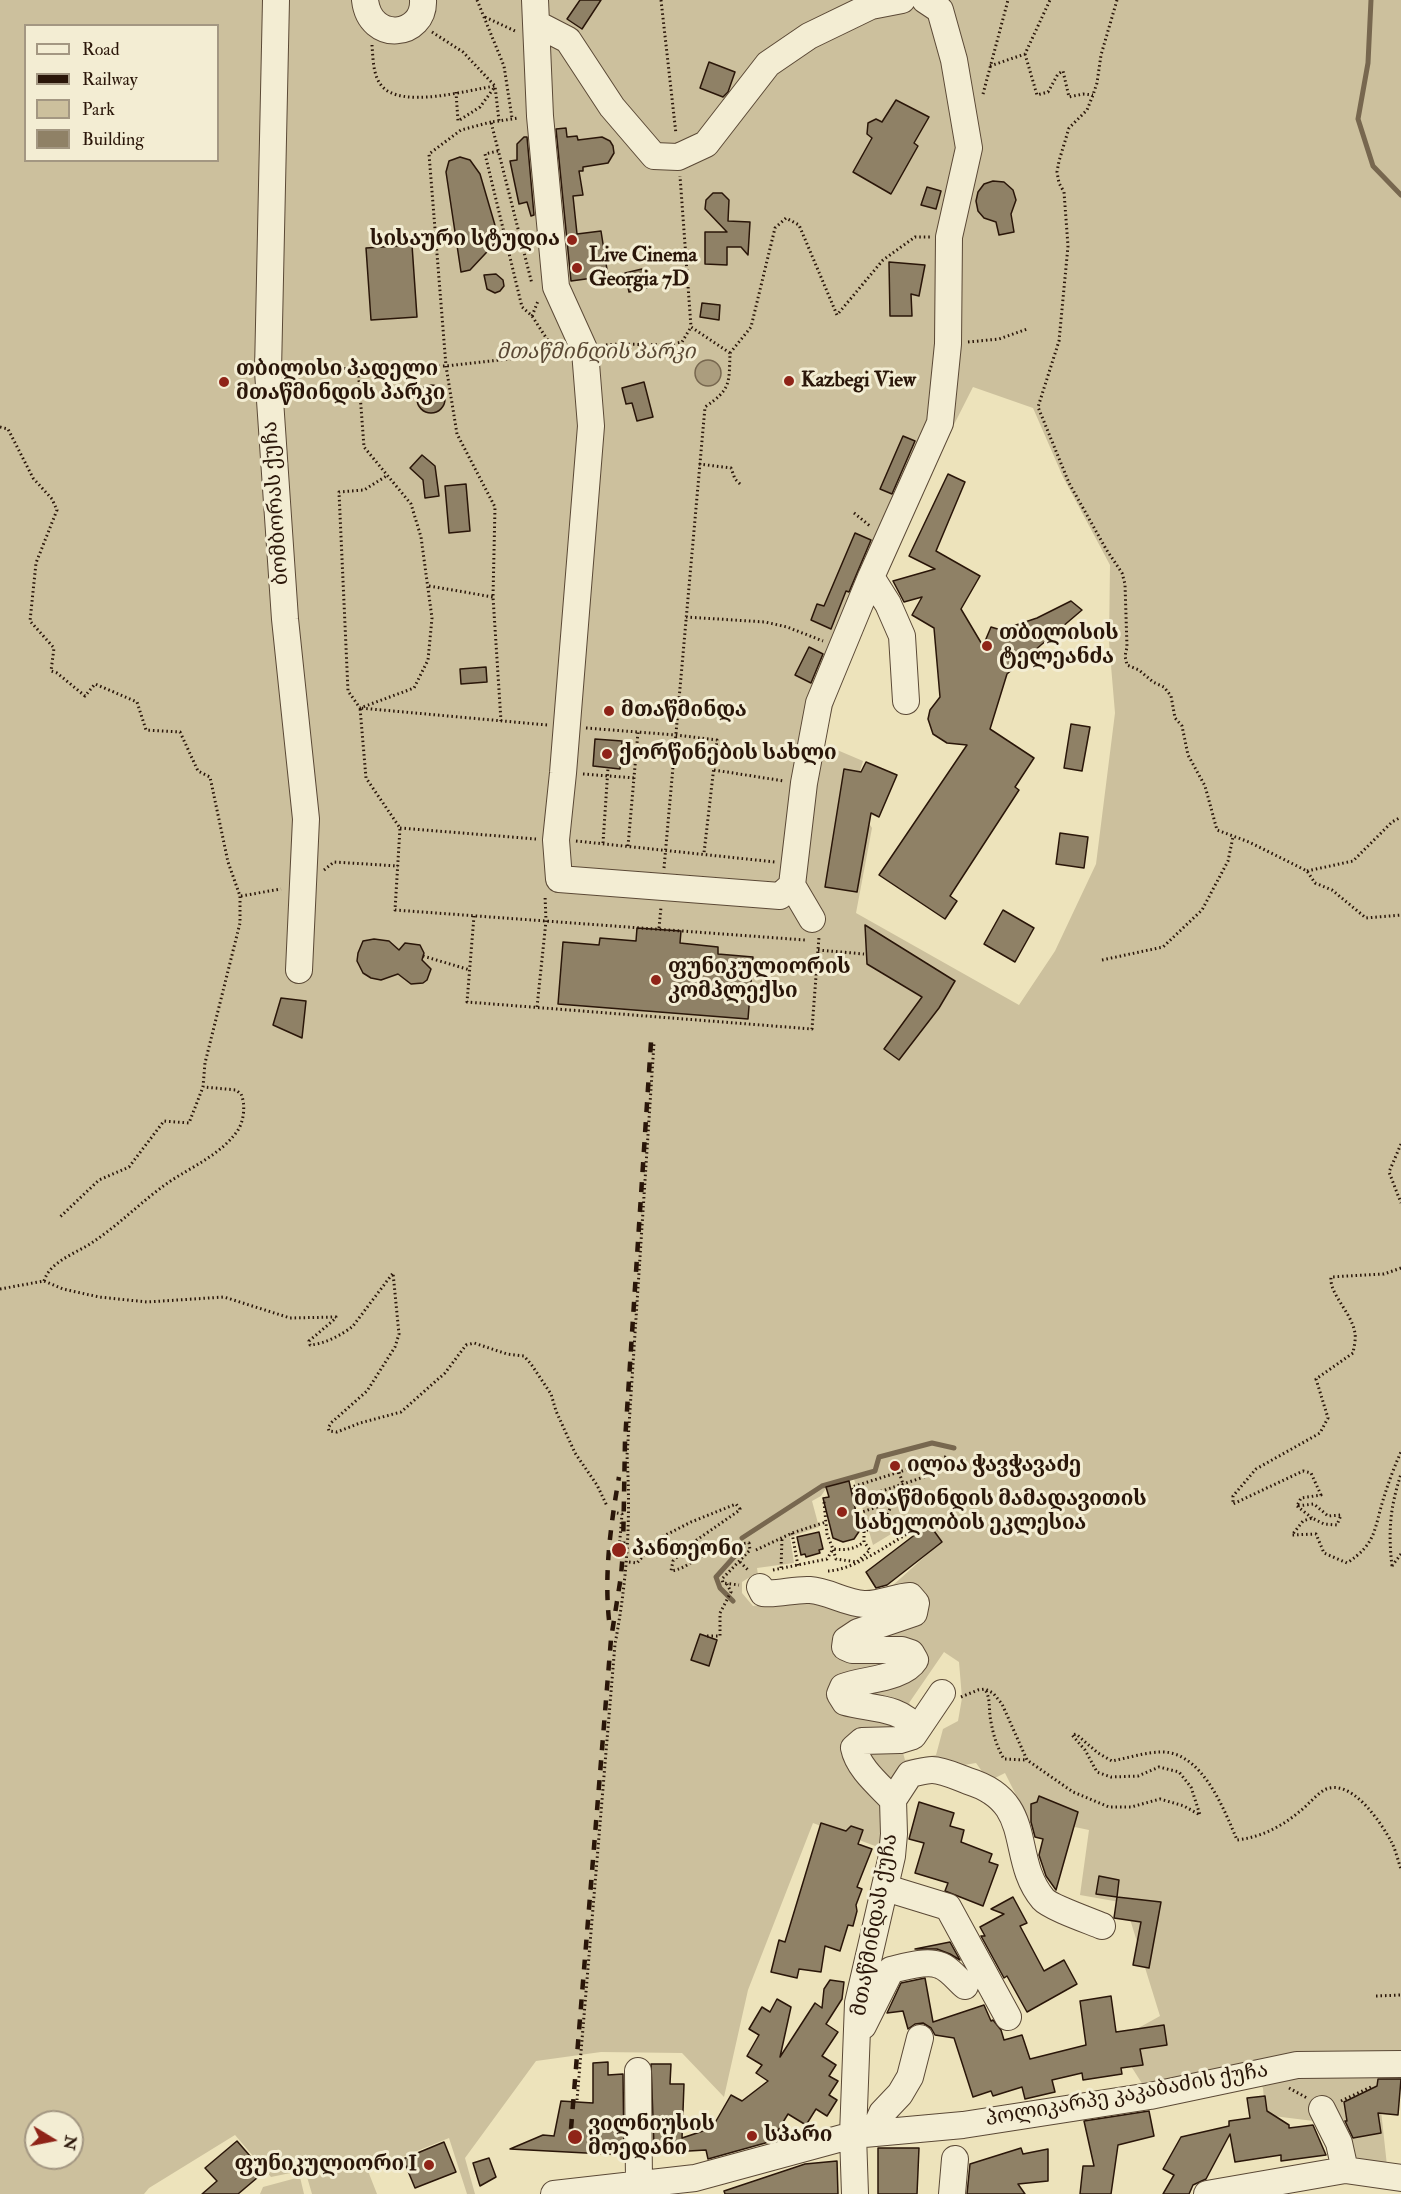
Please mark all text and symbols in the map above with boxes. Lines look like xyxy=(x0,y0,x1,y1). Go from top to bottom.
legend xyxy=(24,24,219,162)
text: Road xyxy=(82,38,120,61)
text: Railway xyxy=(82,68,138,91)
text: Park xyxy=(82,98,115,121)
text: Building xyxy=(82,128,144,151)
place label: სისაური სტუდია xyxy=(370,227,560,253)
marker: სისაური სტუდია xyxy=(565,233,579,247)
place label: Live Cinema Georgia 7D xyxy=(589,243,697,293)
marker: Live Cinema Georgia 7D xyxy=(570,261,584,275)
park label: მთაწმინდის პარკი xyxy=(497,340,695,366)
place label: თბილისი პადელი მთაწმინდის პარკი xyxy=(236,357,445,407)
place label: Kazbegi View xyxy=(801,368,916,394)
marker: Kazbegi View xyxy=(782,374,796,388)
marker: თბილისი პადელი მთაწმინდის პარკი xyxy=(217,375,231,389)
street label: ბომბორას ქუჩა xyxy=(259,420,295,586)
place label: თბილისის ტელეანძა xyxy=(999,621,1119,671)
marker: თბილისის ტელეანძა xyxy=(980,639,994,653)
place label: მთაწმინდა xyxy=(621,698,747,724)
marker: მთაწმინდა xyxy=(602,704,616,718)
place label: ქორწინების სახლი xyxy=(619,741,837,767)
marker: ქორწინების სახლი xyxy=(600,747,614,761)
place label: ფუნიკულიორის კომპლექსი xyxy=(668,955,851,1005)
marker: ფუნიკულიორის კომპლექსი xyxy=(649,973,663,987)
place label: ილია ჭავჭავაძე xyxy=(907,1453,1081,1479)
marker: ილია ჭავჭავაძე xyxy=(888,1459,902,1473)
place label: მთაწმინდის მამადავითის სახელობის ეკლესია xyxy=(854,1487,1147,1537)
marker: მთაწმინდის მამადავითის სახელობის ეკლესია xyxy=(835,1505,849,1519)
place label: პანთეონი xyxy=(632,1537,744,1563)
marker: პანთეონი xyxy=(610,1541,628,1559)
street label: მთაწმინდას ქუჩა xyxy=(848,1832,904,2018)
street label: პოლიკარპე კაკაბაძის ქუჩა xyxy=(984,2059,1270,2133)
north arrow xyxy=(24,2110,84,2170)
place label: ვილნიუსის მოედანი xyxy=(588,2112,715,2162)
place label: სპარი xyxy=(764,2123,832,2149)
marker: ვილნიუსის მოედანი xyxy=(566,2128,584,2146)
marker: სპარი xyxy=(745,2129,759,2143)
text: N xyxy=(59,2134,81,2152)
place label: ფუნიკულიორი I xyxy=(235,2152,417,2178)
marker: ფუნიკულიორი I xyxy=(422,2158,436,2172)

